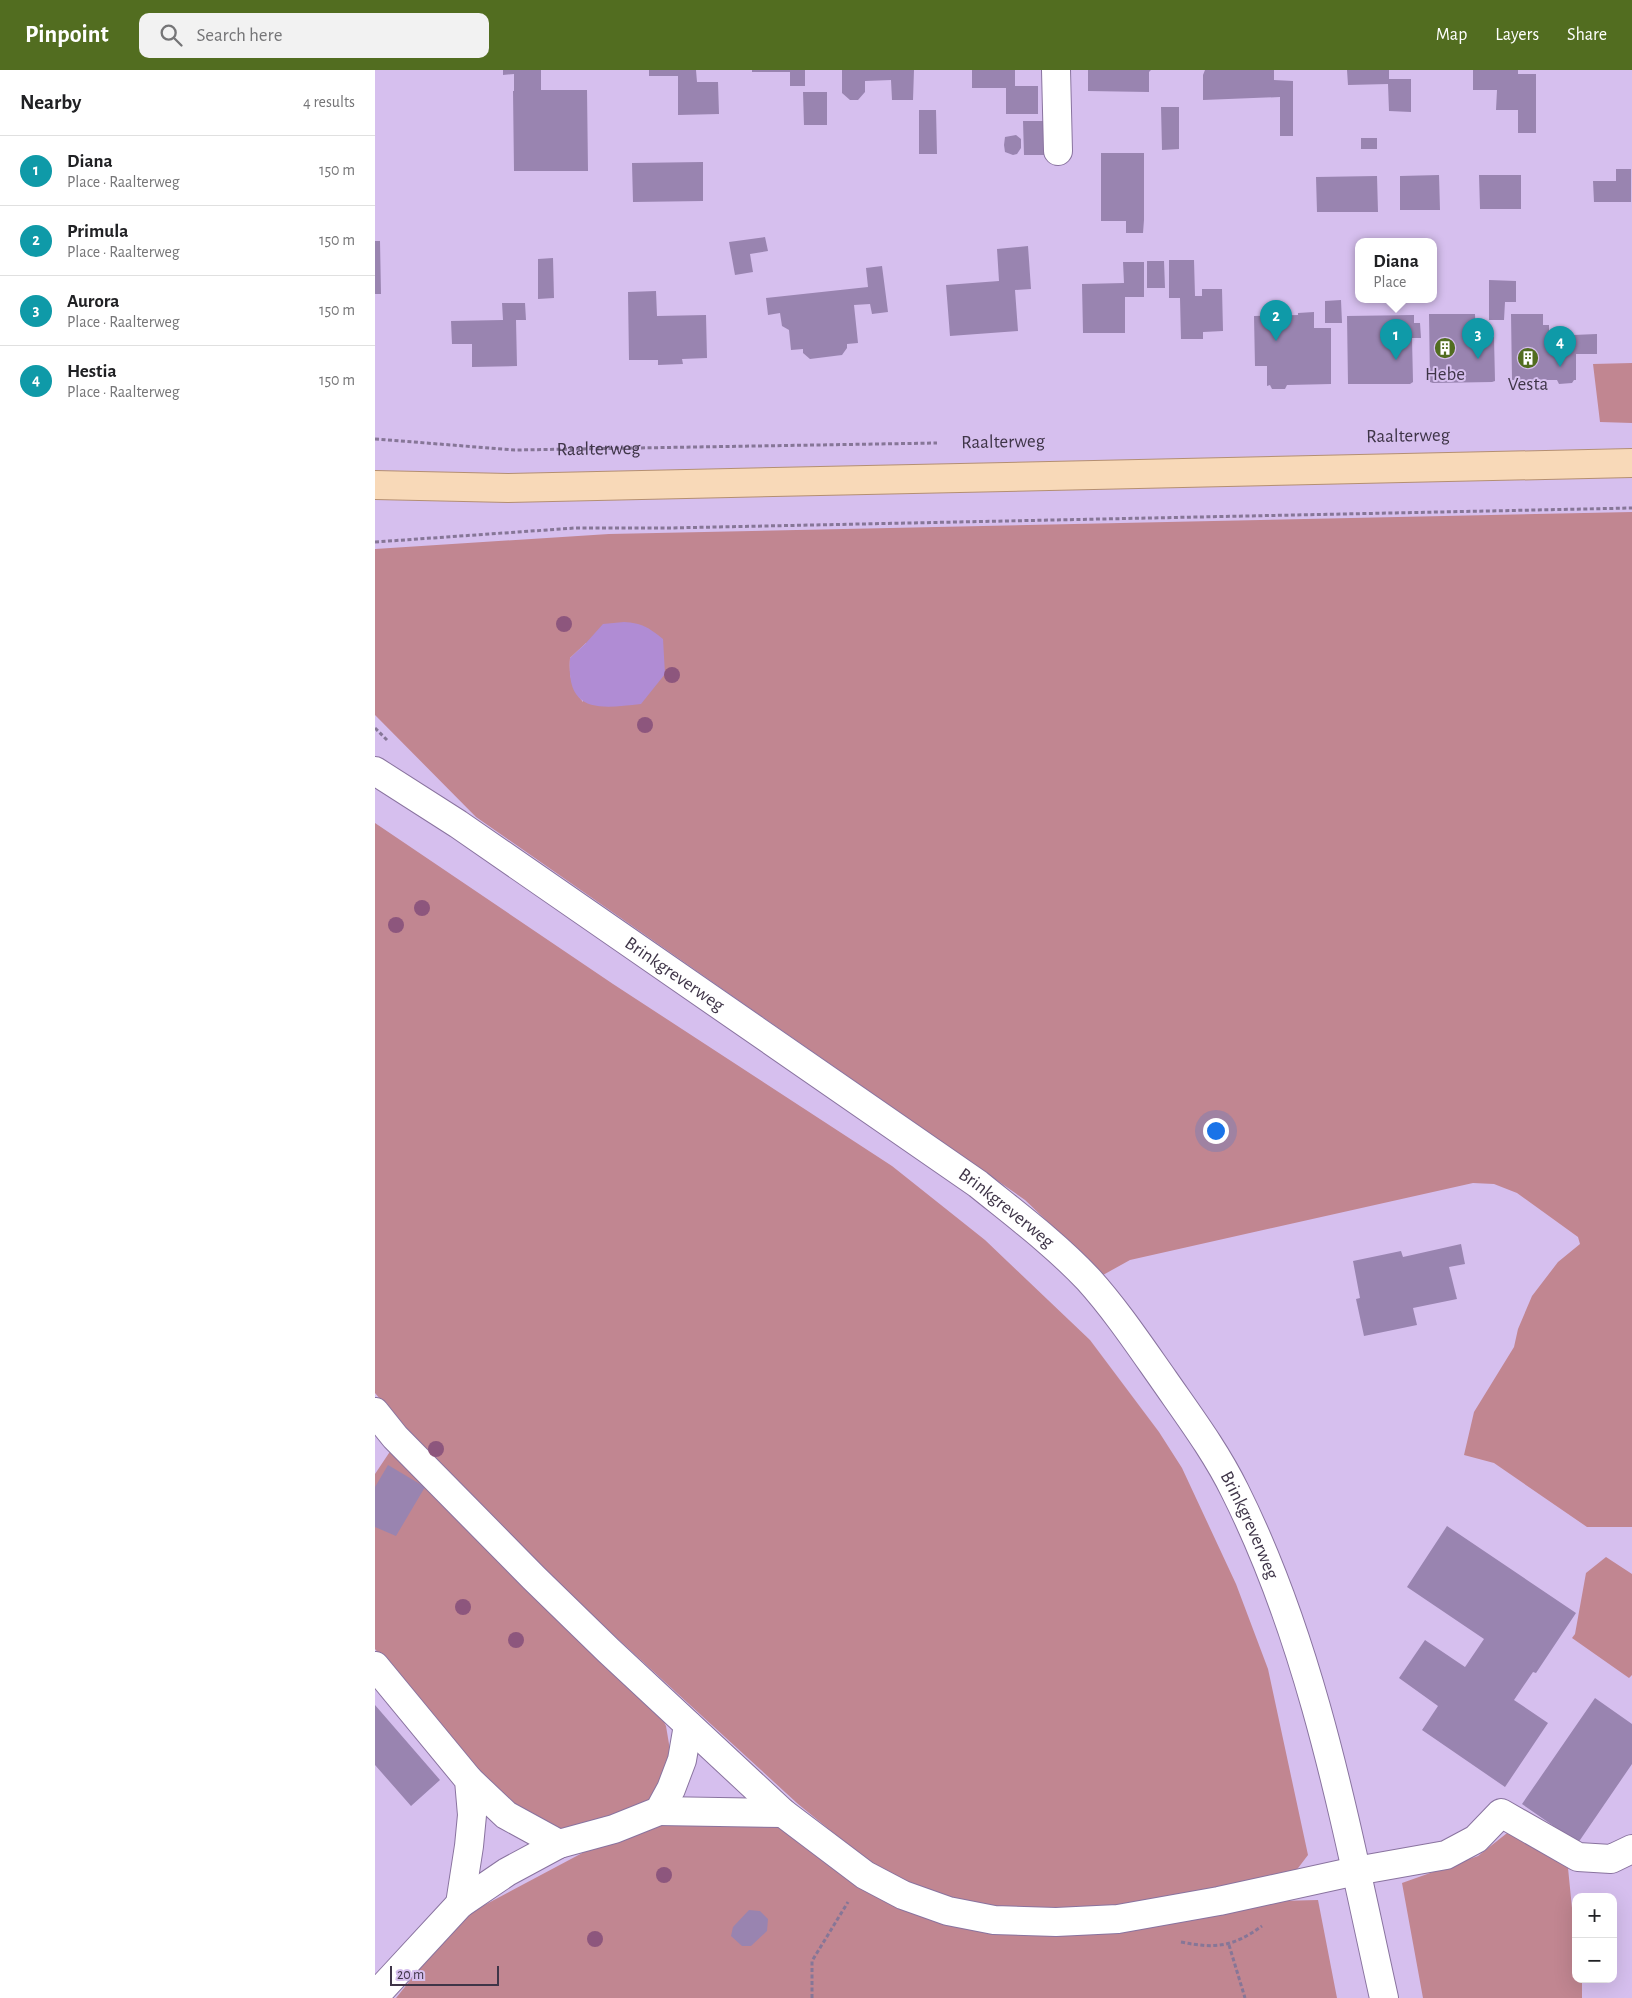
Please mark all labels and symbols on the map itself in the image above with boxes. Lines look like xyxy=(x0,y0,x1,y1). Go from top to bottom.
pin: 2 xyxy=(1260,300,1292,341)
pin: 3 xyxy=(1462,318,1494,359)
pin: 1 xyxy=(1380,319,1412,360)
pin: 4 xyxy=(1544,326,1576,367)
building icon: Hebe xyxy=(1433,336,1457,360)
building icon: Vesta xyxy=(1516,346,1540,370)
place label: Hebe xyxy=(1425,365,1465,384)
place label: Vesta xyxy=(1508,375,1548,394)
street label: Raalterweg xyxy=(1366,426,1451,446)
street label: Raalterweg xyxy=(961,432,1046,452)
street label: Raalterweg xyxy=(557,438,641,459)
street label: Brinkgreverweg xyxy=(621,933,729,1015)
your location xyxy=(1203,1118,1229,1144)
street label: Brinkgreverweg xyxy=(955,1164,1059,1252)
street label: Brinkgreverweg xyxy=(1217,1468,1283,1582)
scale bar xyxy=(390,1963,499,1986)

